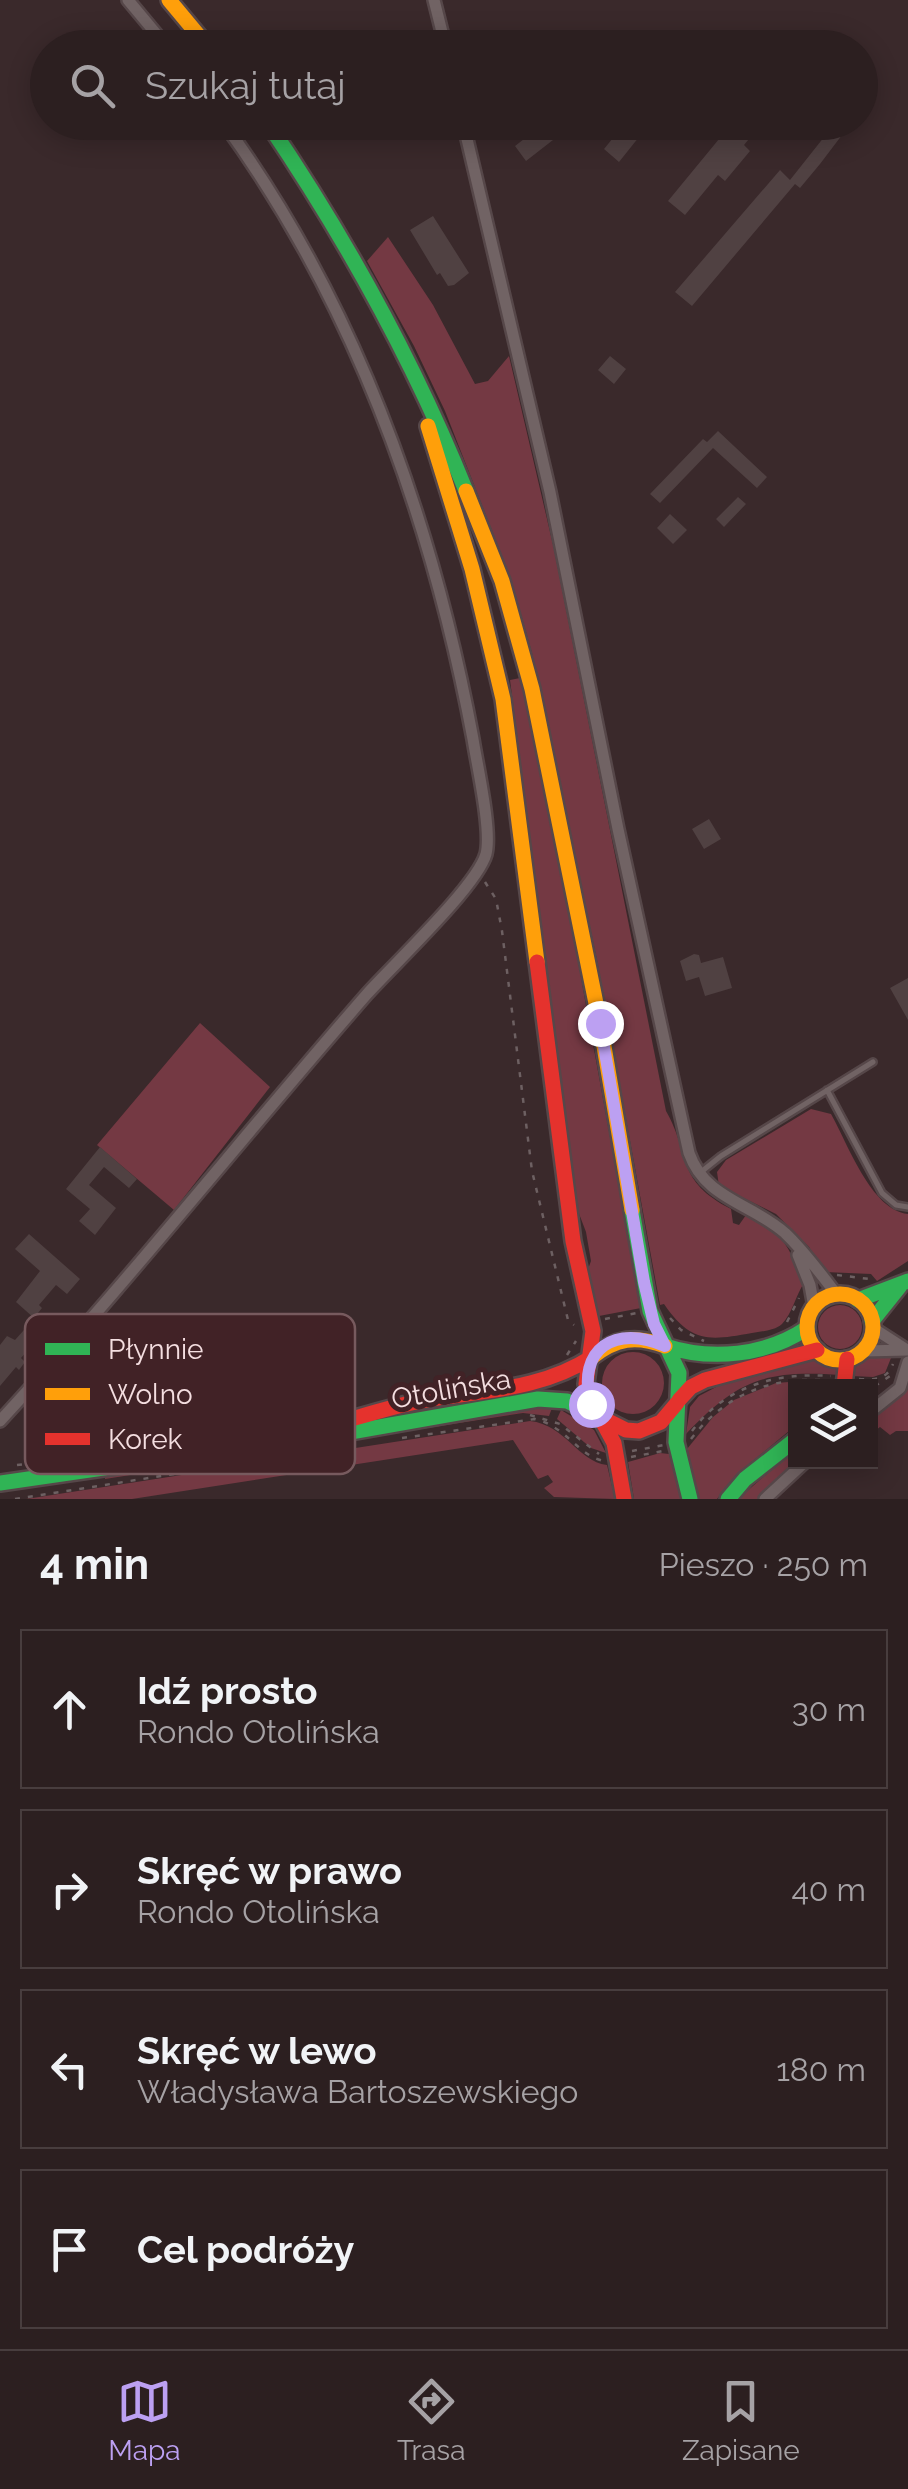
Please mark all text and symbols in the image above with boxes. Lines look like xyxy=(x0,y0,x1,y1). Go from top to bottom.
search box xyxy=(30,30,878,140)
icon: search xyxy=(65,58,120,113)
text: Szukaj tutaj xyxy=(145,63,346,108)
route end xyxy=(578,1001,624,1047)
legend xyxy=(25,1314,355,1474)
text: Płynnie xyxy=(108,1333,204,1366)
street label: Otolińska xyxy=(389,1362,513,1416)
text: Wolno xyxy=(108,1378,193,1411)
map controls xyxy=(788,1379,878,1469)
button: layers xyxy=(788,1379,878,1469)
route start xyxy=(569,1382,615,1428)
text: Korek xyxy=(108,1423,183,1456)
text: 4 min xyxy=(40,1540,149,1589)
text: Pieszo · 250 m xyxy=(659,1546,868,1583)
text: Idź prosto xyxy=(137,1668,318,1713)
icon: ahead xyxy=(42,1682,97,1737)
text: 30 m xyxy=(792,1691,866,1728)
text: Rondo Otolińska xyxy=(137,1713,380,1750)
text: Skręć w prawo xyxy=(137,1848,402,1893)
icon: right xyxy=(42,1862,97,1917)
text: 40 m xyxy=(791,1871,866,1908)
text: Rondo Otolińska xyxy=(137,1893,380,1930)
text: Skręć w lewo xyxy=(137,2028,377,2073)
icon: left xyxy=(42,2042,97,2097)
text: 180 m xyxy=(776,2051,866,2088)
text: Władysława Bartoszewskiego xyxy=(137,2073,578,2110)
icon: arrive xyxy=(42,2222,97,2277)
text: Cel podróży xyxy=(137,2227,354,2272)
tab: Mapa xyxy=(108,2374,180,2467)
tab: Trasa xyxy=(397,2374,465,2467)
tab: Zapisane xyxy=(682,2374,800,2467)

